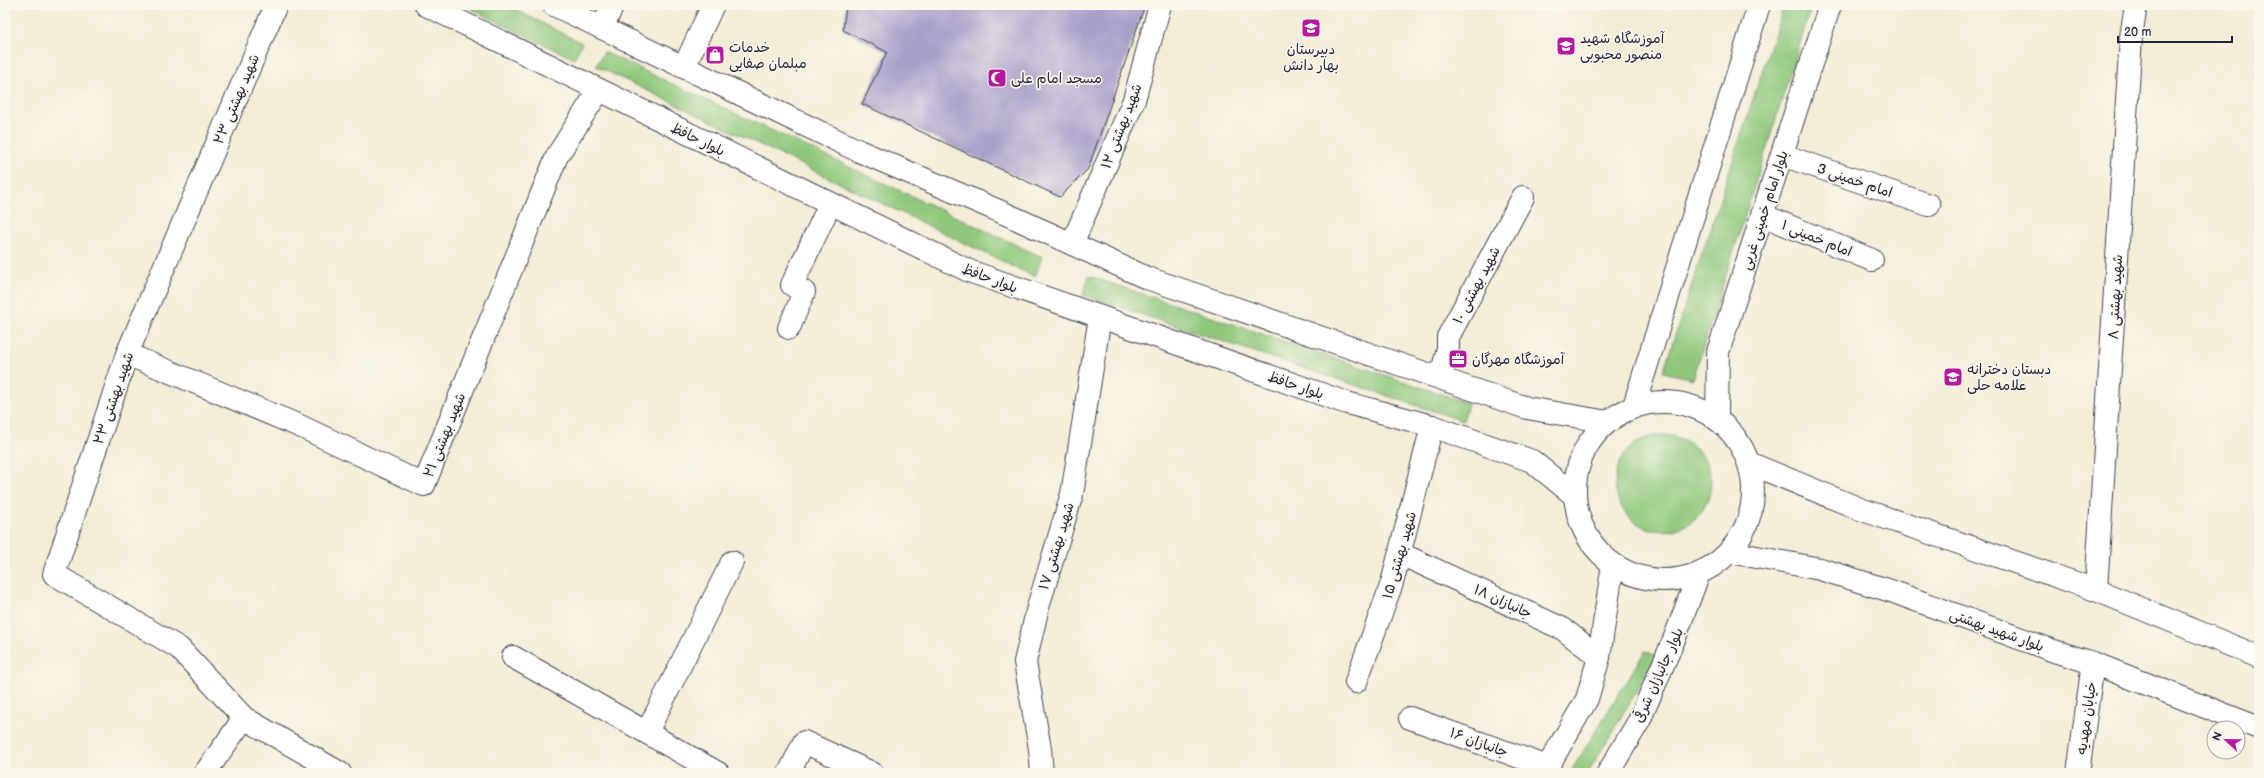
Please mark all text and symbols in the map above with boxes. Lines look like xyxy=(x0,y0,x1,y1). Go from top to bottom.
school or university icon: دبیرستان بهار دانش xyxy=(1300,17,1322,39)
scale bar xyxy=(2118,18,2232,44)
text: 20 m xyxy=(2124,25,2151,40)
place label: آموزشگاه شهید منصور محبوبی xyxy=(1580,30,1665,63)
school or university icon: آموزشگاه شهید منصور محبوبی xyxy=(1555,35,1577,57)
place label: خدمات مبلمان صفایی xyxy=(729,39,807,72)
place label: دبیرستان بهار دانش xyxy=(1283,41,1339,74)
shop icon: خدمات مبلمان صفایی xyxy=(704,44,726,66)
street label: شهید بهشتی ۲۳ xyxy=(210,52,263,147)
mosque icon: مسجد امام علی xyxy=(986,67,1008,89)
place label: مسجد امام علی xyxy=(1011,70,1102,89)
street label: شهید بهشتی ۱۲ xyxy=(1097,81,1146,171)
street label: بلوار حافظ xyxy=(668,119,728,160)
street label: بلوار امام خمینی غربی xyxy=(1737,148,1794,273)
street label: امام خمینی 3 xyxy=(1814,160,1895,203)
street label: امام خمینی ۱ xyxy=(1778,217,1855,262)
street label: شهید بهشتی ۱۰ xyxy=(1449,244,1504,327)
street label: شهید بهشتی ۸ xyxy=(2105,254,2126,340)
street label: بلوار حافظ xyxy=(960,260,1020,297)
office icon: آموزشگاه مهرگان xyxy=(1447,348,1469,370)
street label: شهید بهشتی ۲۳ xyxy=(90,350,137,446)
place label: آموزشگاه مهرگان xyxy=(1472,351,1565,368)
place label: دبستان دخترانه علامه حلی xyxy=(1967,361,2051,394)
school or university icon: دبستان دخترانه علامه حلی xyxy=(1942,366,1964,388)
street label: بلوار حافظ xyxy=(1266,368,1326,403)
street label: شهید بهشتی ۲۱ xyxy=(420,390,469,480)
street label: شهید بهشتی ۱۷ xyxy=(1035,500,1078,592)
street label: شهید بهشتی ۱۵ xyxy=(1379,509,1420,601)
street label: جانبازان ۱۸ xyxy=(1471,581,1535,622)
street label: بلوار شهید بهشتی xyxy=(1947,606,2046,655)
street label: بلوار جانبازان شرقی xyxy=(1630,625,1687,725)
street label: خیابان مهدیه xyxy=(2073,681,2100,756)
north arrow xyxy=(2206,720,2246,760)
street label: جانبازان ۱۶ xyxy=(1447,724,1510,761)
text: N xyxy=(2210,730,2225,743)

